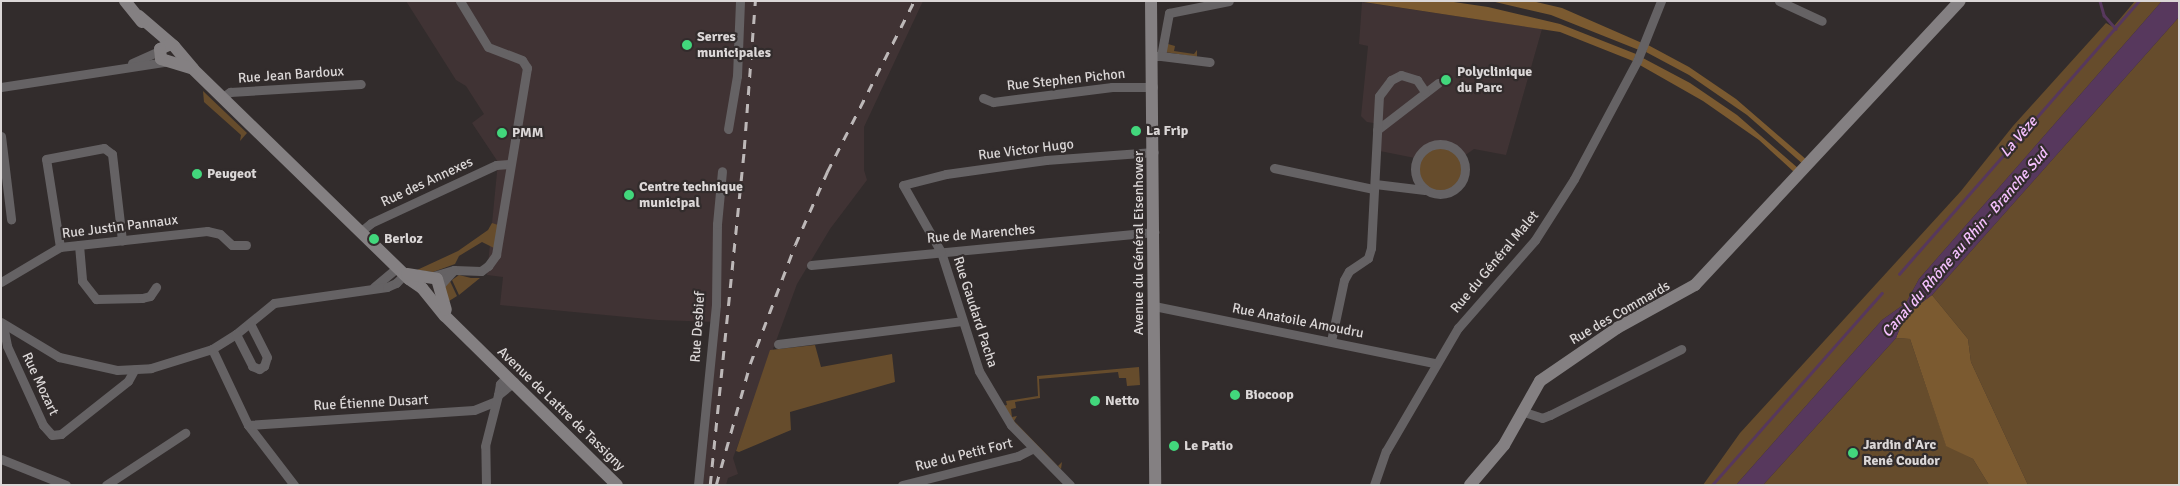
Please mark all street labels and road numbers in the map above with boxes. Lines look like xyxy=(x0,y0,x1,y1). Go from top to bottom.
street label: Rue Jean Bardoux xyxy=(237,63,345,87)
street label: Rue Stephen Pichon xyxy=(1006,65,1126,95)
street label: Rue Victor Hugo xyxy=(977,136,1075,164)
street label: Avenue du Général Eisenhower xyxy=(1131,151,1147,335)
street label: Rue des Annexes xyxy=(378,153,476,211)
street label: Rue du Général Malet xyxy=(1447,207,1543,317)
street label: Rue Justin Pannaux xyxy=(61,212,179,242)
street label: Rue de Marenches xyxy=(926,221,1036,247)
street label: Rue Gaudard Pacha xyxy=(949,254,1001,370)
street label: Rue des Commards xyxy=(1567,277,1673,349)
street label: Rue Desbief xyxy=(687,291,709,363)
street label: Rue Anatoile Amoudru xyxy=(1231,300,1365,342)
street label: Avenue de Lattre de Tassigny xyxy=(494,344,628,474)
street label: Rue Mozart xyxy=(18,350,62,418)
street label: Rue Étienne Dusart xyxy=(313,392,429,414)
street label: Rue du Petit Fort xyxy=(914,435,1014,475)

